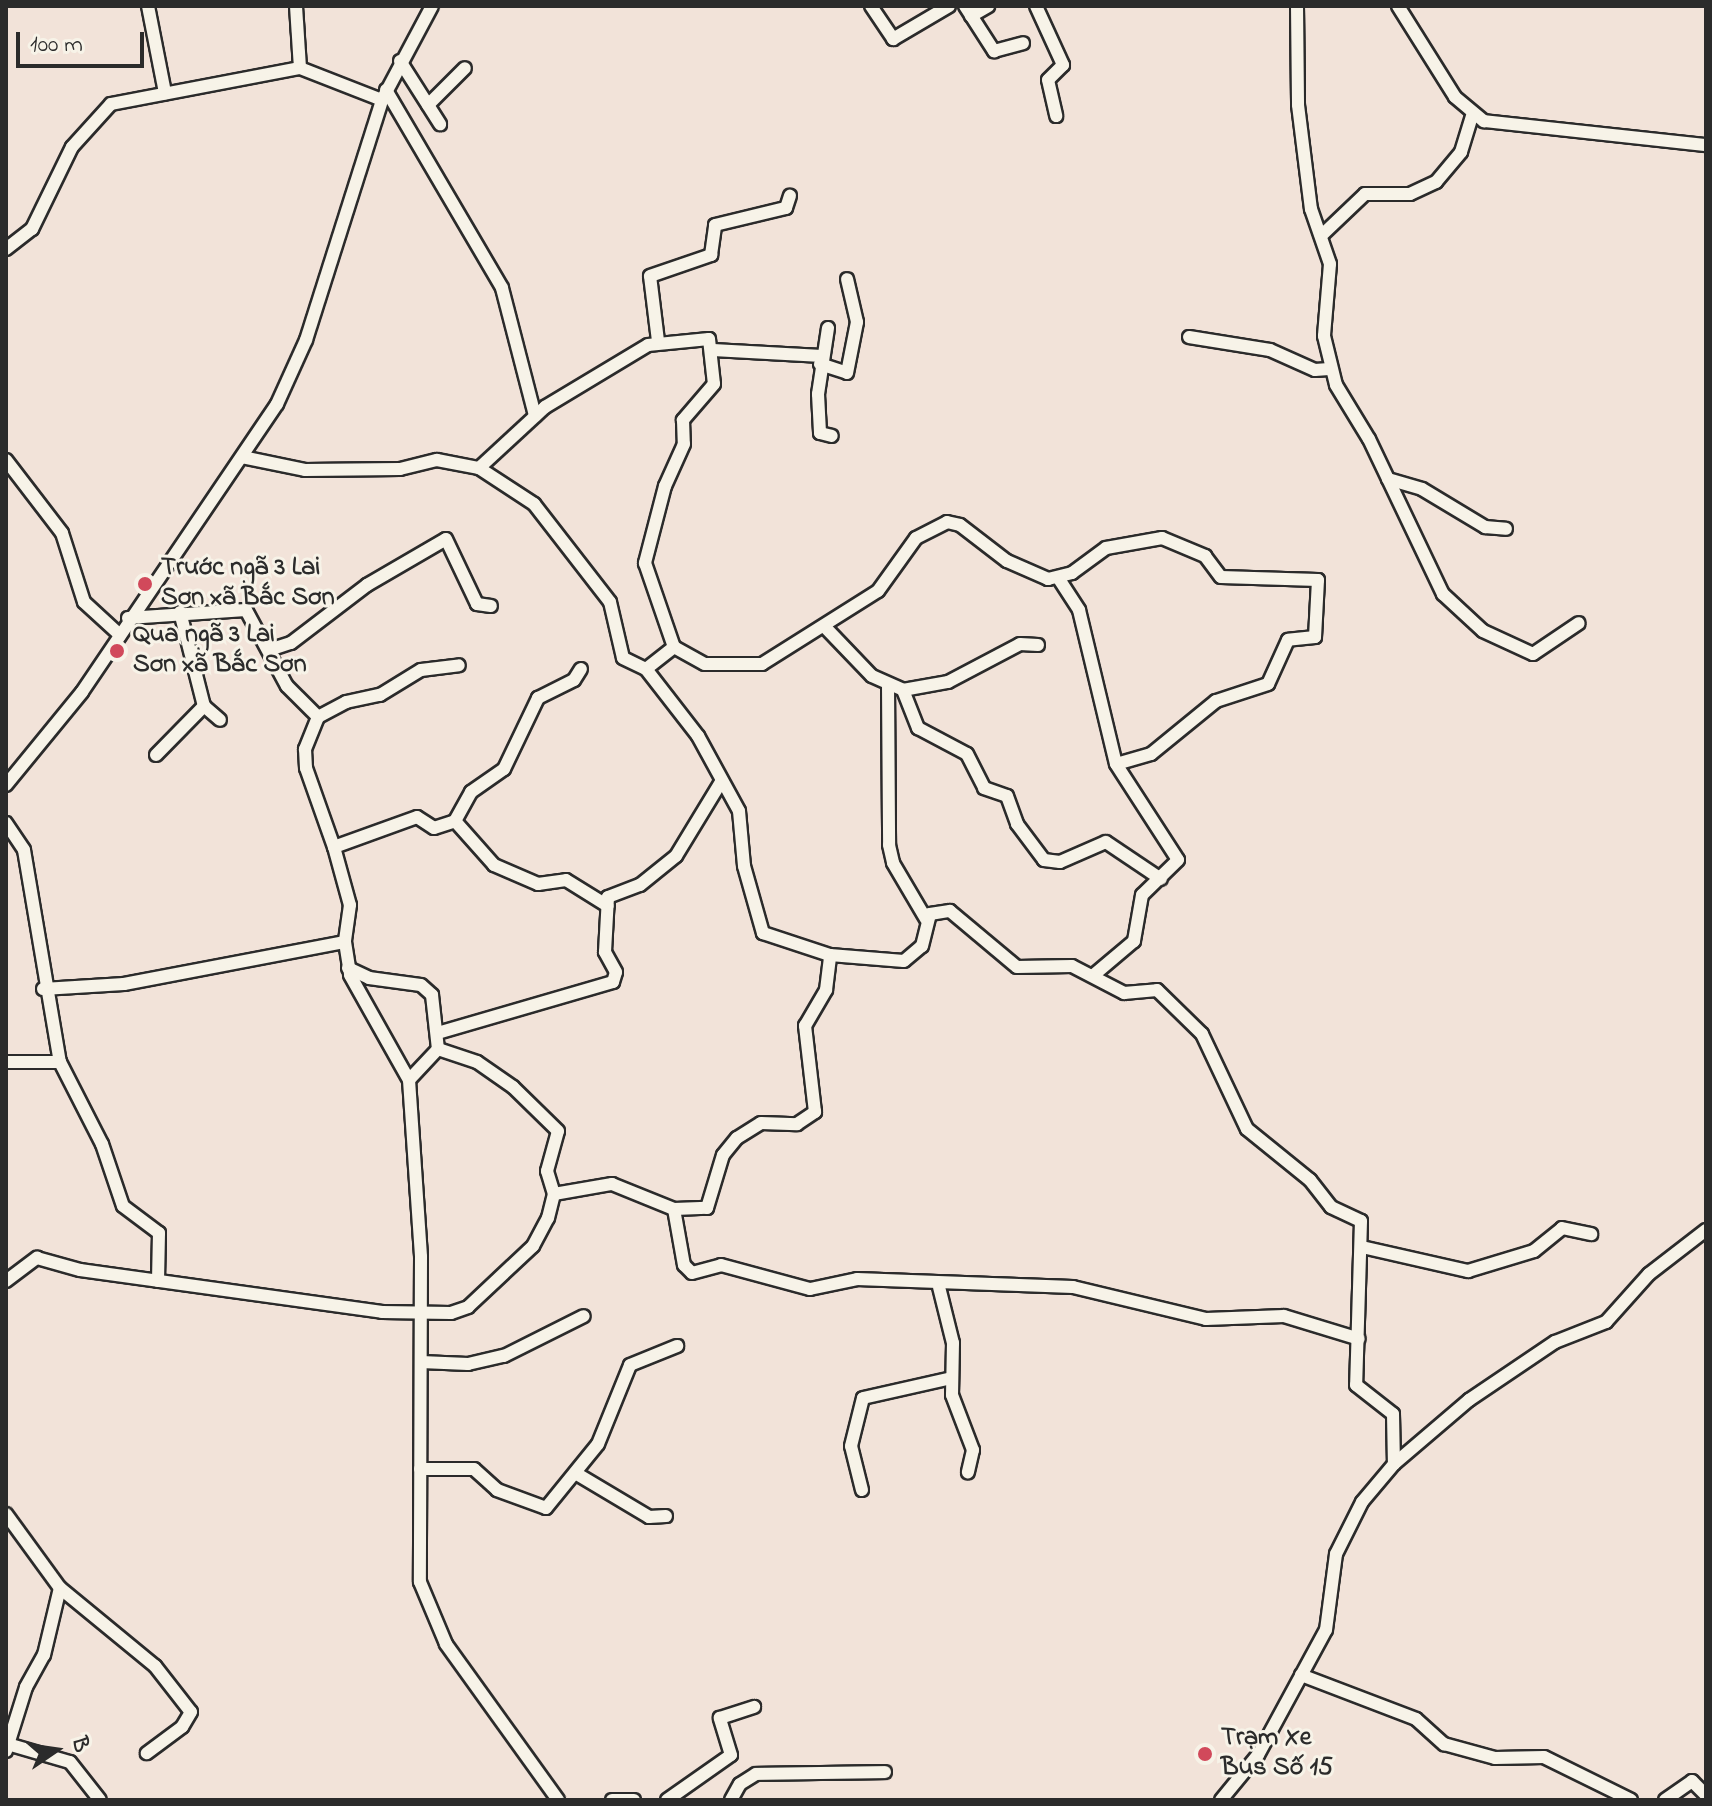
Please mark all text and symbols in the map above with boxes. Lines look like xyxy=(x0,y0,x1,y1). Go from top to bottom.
scale bar xyxy=(20,16,148,66)
text: 100 m xyxy=(30,28,83,63)
place label: Trước ngã 3 Lai Sơn xã Bắc Sơn xyxy=(161,553,334,614)
marker: Trước ngã 3 Lai Sơn xã Bắc Sơn xyxy=(136,575,154,593)
place label: Qua ngã 3 Lai Sơn xã Bắc Sơn xyxy=(133,620,306,682)
marker: Qua ngã 3 Lai Sơn xã Bắc Sơn xyxy=(108,642,126,660)
north arrow xyxy=(16,1710,96,1790)
place label: Trạm Xe Bus Số 15 xyxy=(1221,1723,1333,1784)
text: B xyxy=(62,1734,97,1755)
marker: Trạm Xe Bus Số 15 xyxy=(1196,1745,1214,1763)

